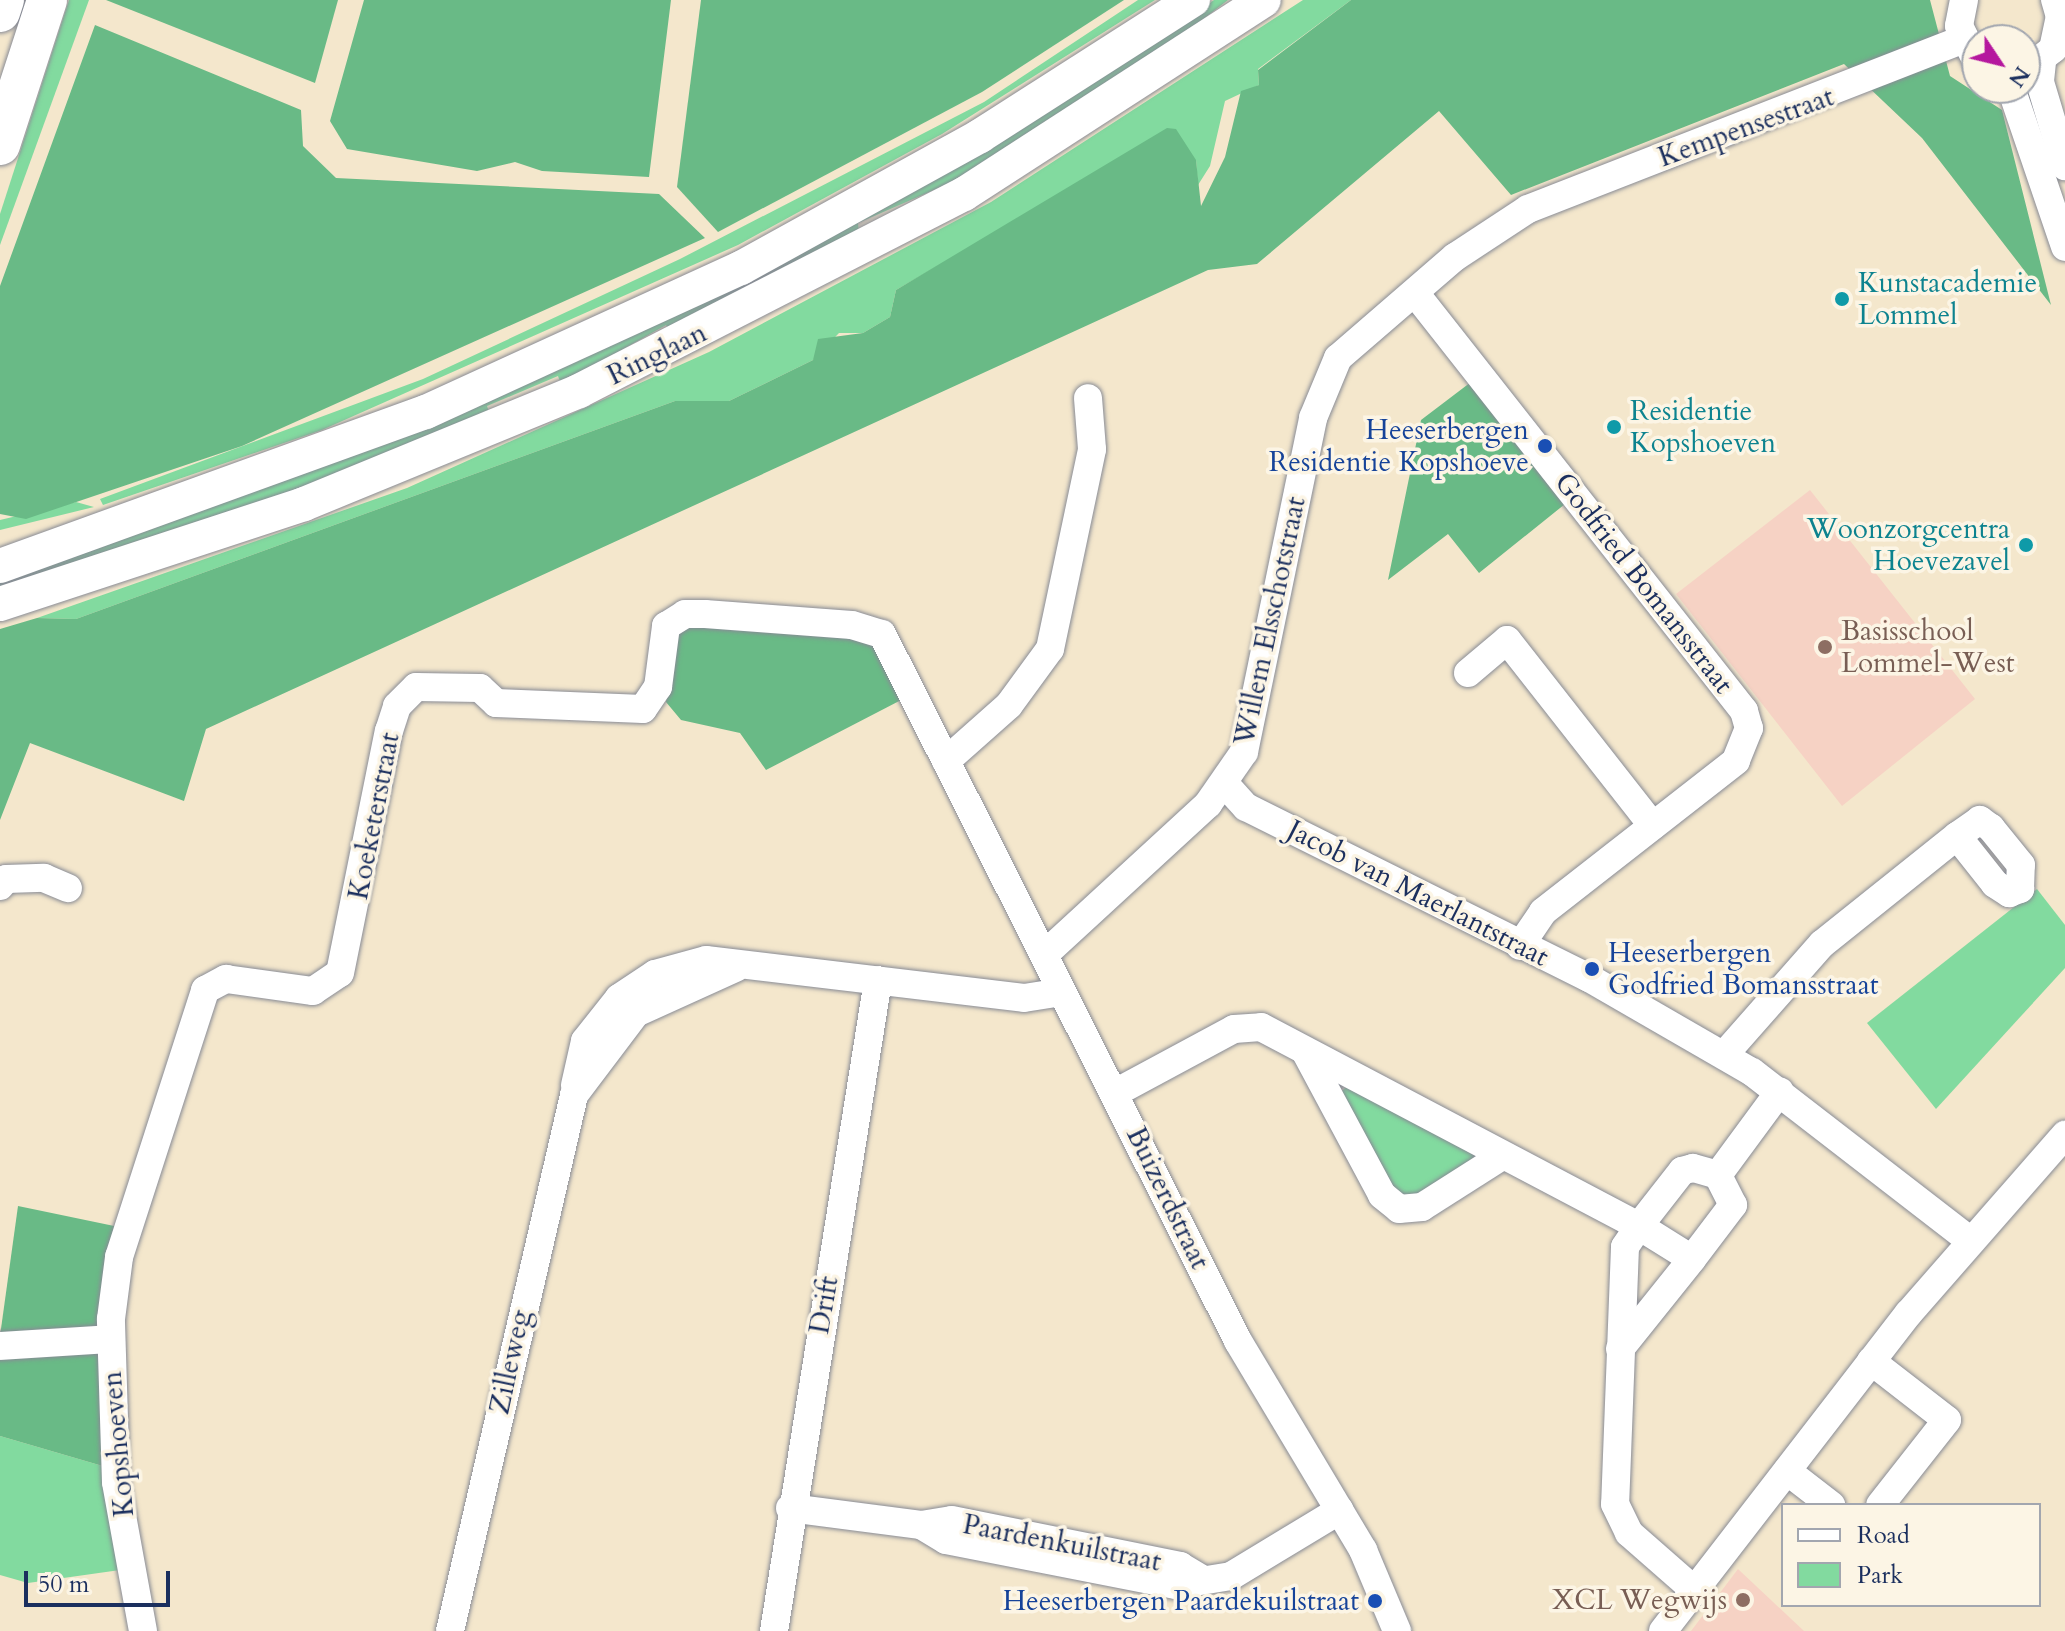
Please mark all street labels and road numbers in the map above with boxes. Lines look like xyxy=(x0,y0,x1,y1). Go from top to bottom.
street label: Kempensestraat xyxy=(1654,80,1838,174)
street label: Ringlaan xyxy=(602,316,712,392)
street label: Godfried Bomansstraat xyxy=(1547,466,1741,700)
street label: Willem Elsschotstraat xyxy=(1227,493,1313,749)
street label: Koeketerstraat xyxy=(341,730,407,902)
street label: Jacob van Maerlantstraat xyxy=(1282,813,1554,973)
street label: Buizerdstraat xyxy=(1119,1121,1217,1275)
street label: Drift xyxy=(802,1273,846,1337)
street label: Zilleweg xyxy=(483,1307,537,1417)
street label: Kopshoeven xyxy=(95,1370,141,1518)
street label: Paardenkuilstraat xyxy=(960,1507,1164,1579)

